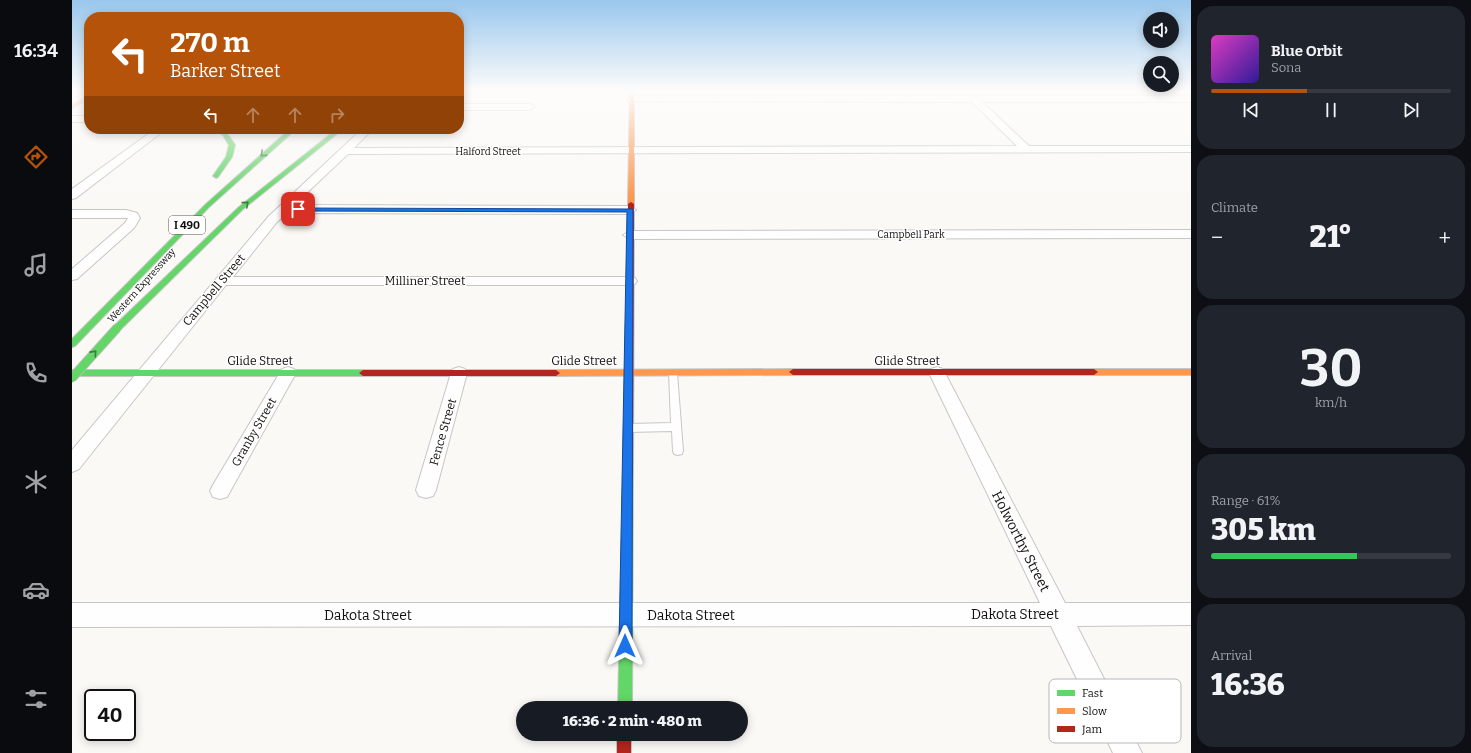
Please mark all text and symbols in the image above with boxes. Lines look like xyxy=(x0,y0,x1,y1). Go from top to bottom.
map controls xyxy=(1143,12,1179,92)
button: sound xyxy=(1143,12,1179,48)
text: 270 m xyxy=(170,26,250,59)
icon: left xyxy=(104,28,156,80)
text: 16:34 xyxy=(14,40,58,62)
text: Blue Orbit xyxy=(1271,42,1343,60)
button: search xyxy=(1143,56,1179,92)
text: Barker Street xyxy=(170,60,280,82)
text: Sona xyxy=(1271,60,1301,75)
icon: previous xyxy=(1240,99,1262,121)
icon: pause xyxy=(1320,99,1342,121)
icon: next xyxy=(1400,99,1422,121)
icon: left xyxy=(200,104,222,126)
icon: ahead xyxy=(242,104,264,126)
icon: ahead xyxy=(284,104,306,126)
icon: right xyxy=(326,104,348,126)
icon: directions xyxy=(22,143,50,171)
street label: Halford Street xyxy=(455,146,521,158)
one-way arrow xyxy=(260,149,268,157)
pin xyxy=(281,192,315,226)
icon: arrive xyxy=(287,198,309,220)
text: Climate xyxy=(1211,200,1258,215)
one-way arrow xyxy=(241,201,248,208)
road number: I 490 xyxy=(169,216,205,234)
text: 21° xyxy=(1310,219,1352,255)
text: − xyxy=(1211,224,1223,251)
text: + xyxy=(1438,224,1451,251)
street label: Campbell Park xyxy=(877,229,945,241)
street label: Western Expressway xyxy=(105,245,179,325)
icon: music xyxy=(22,251,50,279)
street label: Campbell Street xyxy=(180,251,248,329)
street label: Milliner Street xyxy=(385,274,466,288)
text: 30 xyxy=(1300,337,1362,400)
one-way arrow xyxy=(90,350,97,358)
street label: Glide Street xyxy=(227,354,293,368)
street label: Glide Street xyxy=(551,354,617,368)
street label: Glide Street xyxy=(874,354,940,368)
icon: phone xyxy=(22,359,50,387)
street label: Granby Street xyxy=(229,394,280,469)
text: km/h xyxy=(1315,395,1347,410)
street label: Fence Street xyxy=(427,396,459,467)
icon: climate xyxy=(22,468,50,496)
street label: Holworthy Street xyxy=(988,488,1053,594)
text: Range · 61% xyxy=(1211,493,1281,508)
text: 305 km xyxy=(1211,512,1315,548)
icon: car xyxy=(22,576,50,604)
street label: Dakota Street xyxy=(971,606,1059,623)
street label: Dakota Street xyxy=(324,607,412,624)
street label: Dakota Street xyxy=(647,607,735,624)
position arrow xyxy=(604,625,646,667)
text: Arrival xyxy=(1211,648,1252,663)
text: 16:36 xyxy=(1211,667,1285,703)
legend xyxy=(1049,679,1181,743)
icon: filters xyxy=(22,685,50,713)
text: Fast xyxy=(1082,687,1103,700)
speed limit sign: 40 xyxy=(84,689,136,741)
text: Slow xyxy=(1082,705,1107,718)
text: 16:36 · 2 min · 480 m xyxy=(562,712,702,730)
text: Jam xyxy=(1081,723,1102,736)

